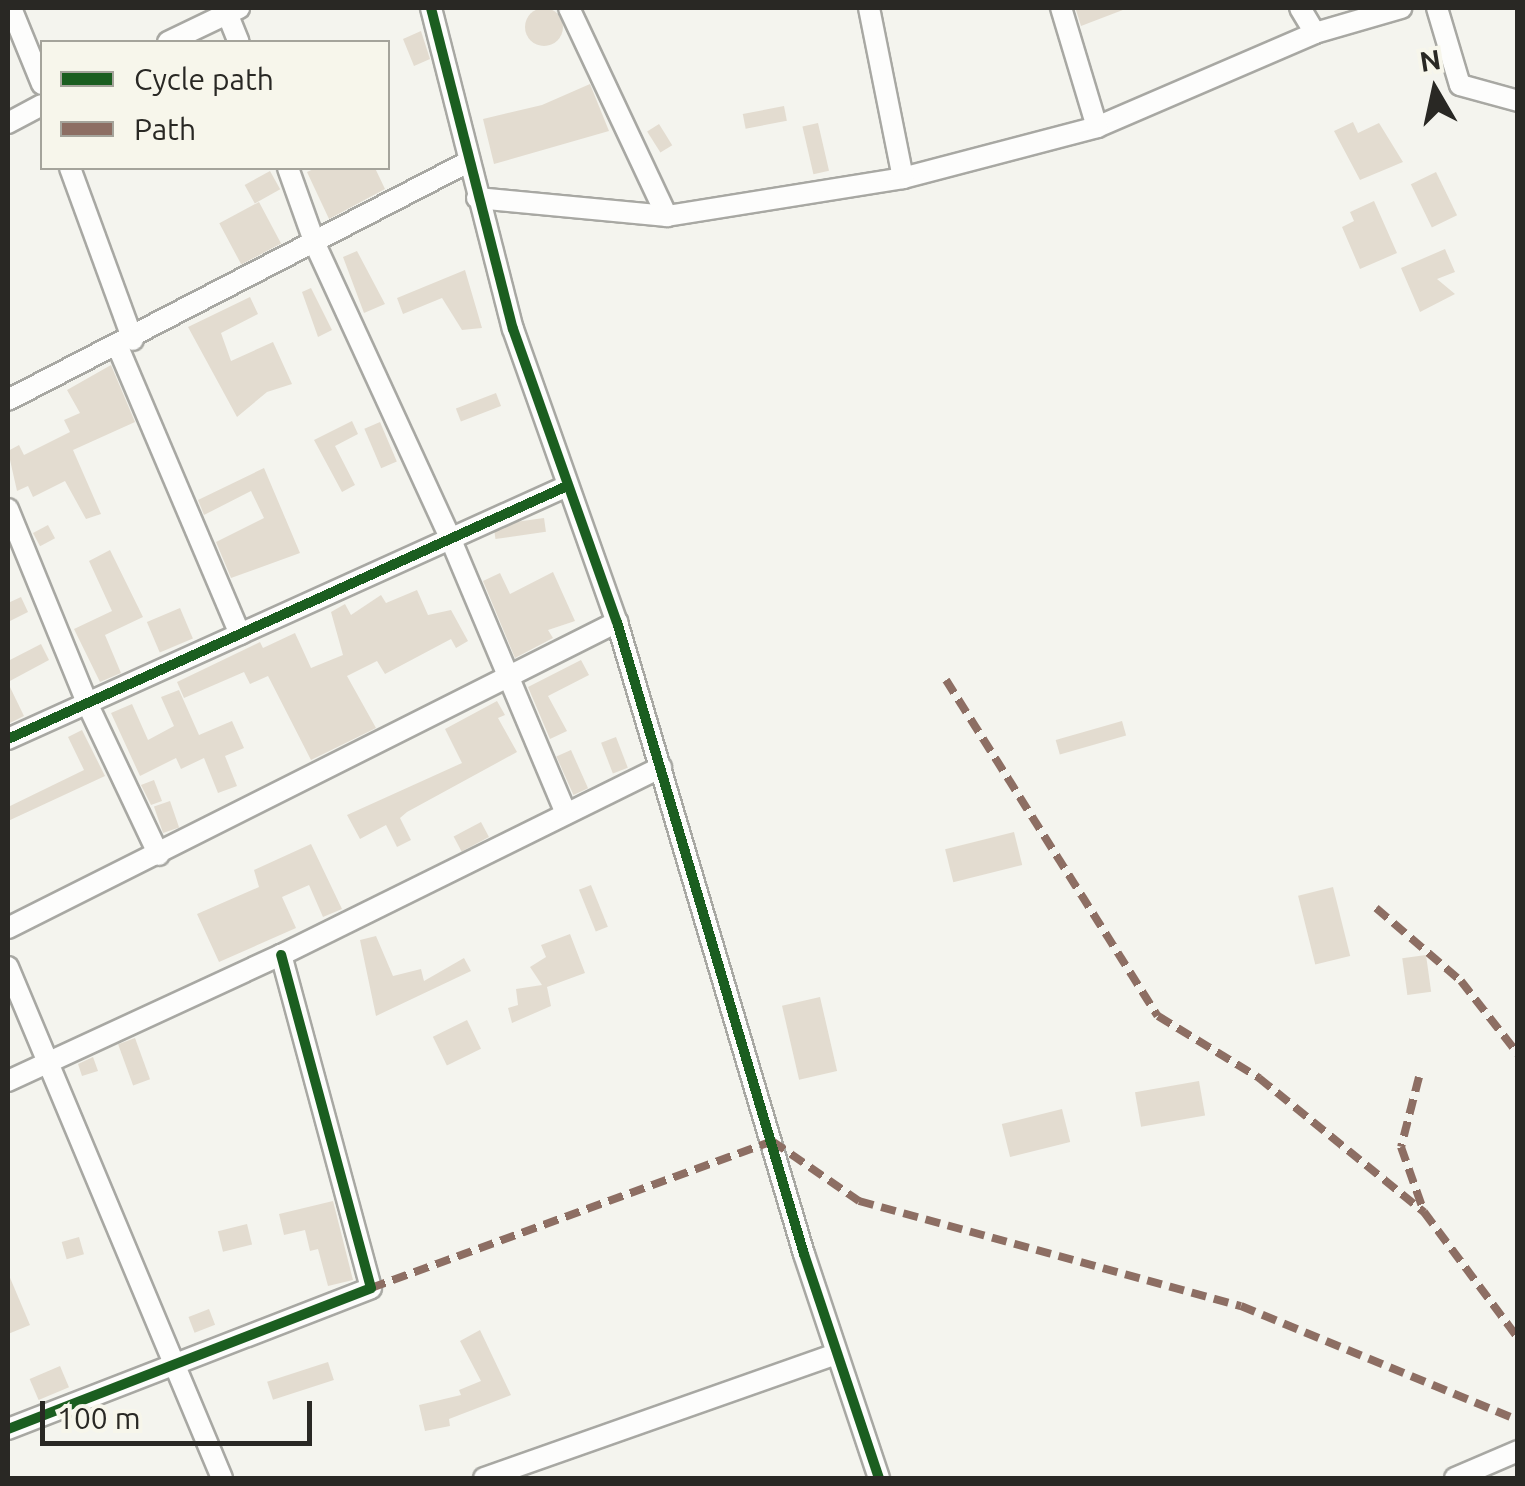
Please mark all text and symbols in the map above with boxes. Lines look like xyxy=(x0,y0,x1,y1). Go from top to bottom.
legend xyxy=(40,40,390,170)
north arrow xyxy=(1385,40,1485,140)
text: N xyxy=(1417,43,1443,77)
text: Cycle path xyxy=(134,62,274,96)
text: Path xyxy=(134,112,196,146)
scale bar xyxy=(45,1381,318,1443)
text: 100 m xyxy=(57,1401,141,1435)

